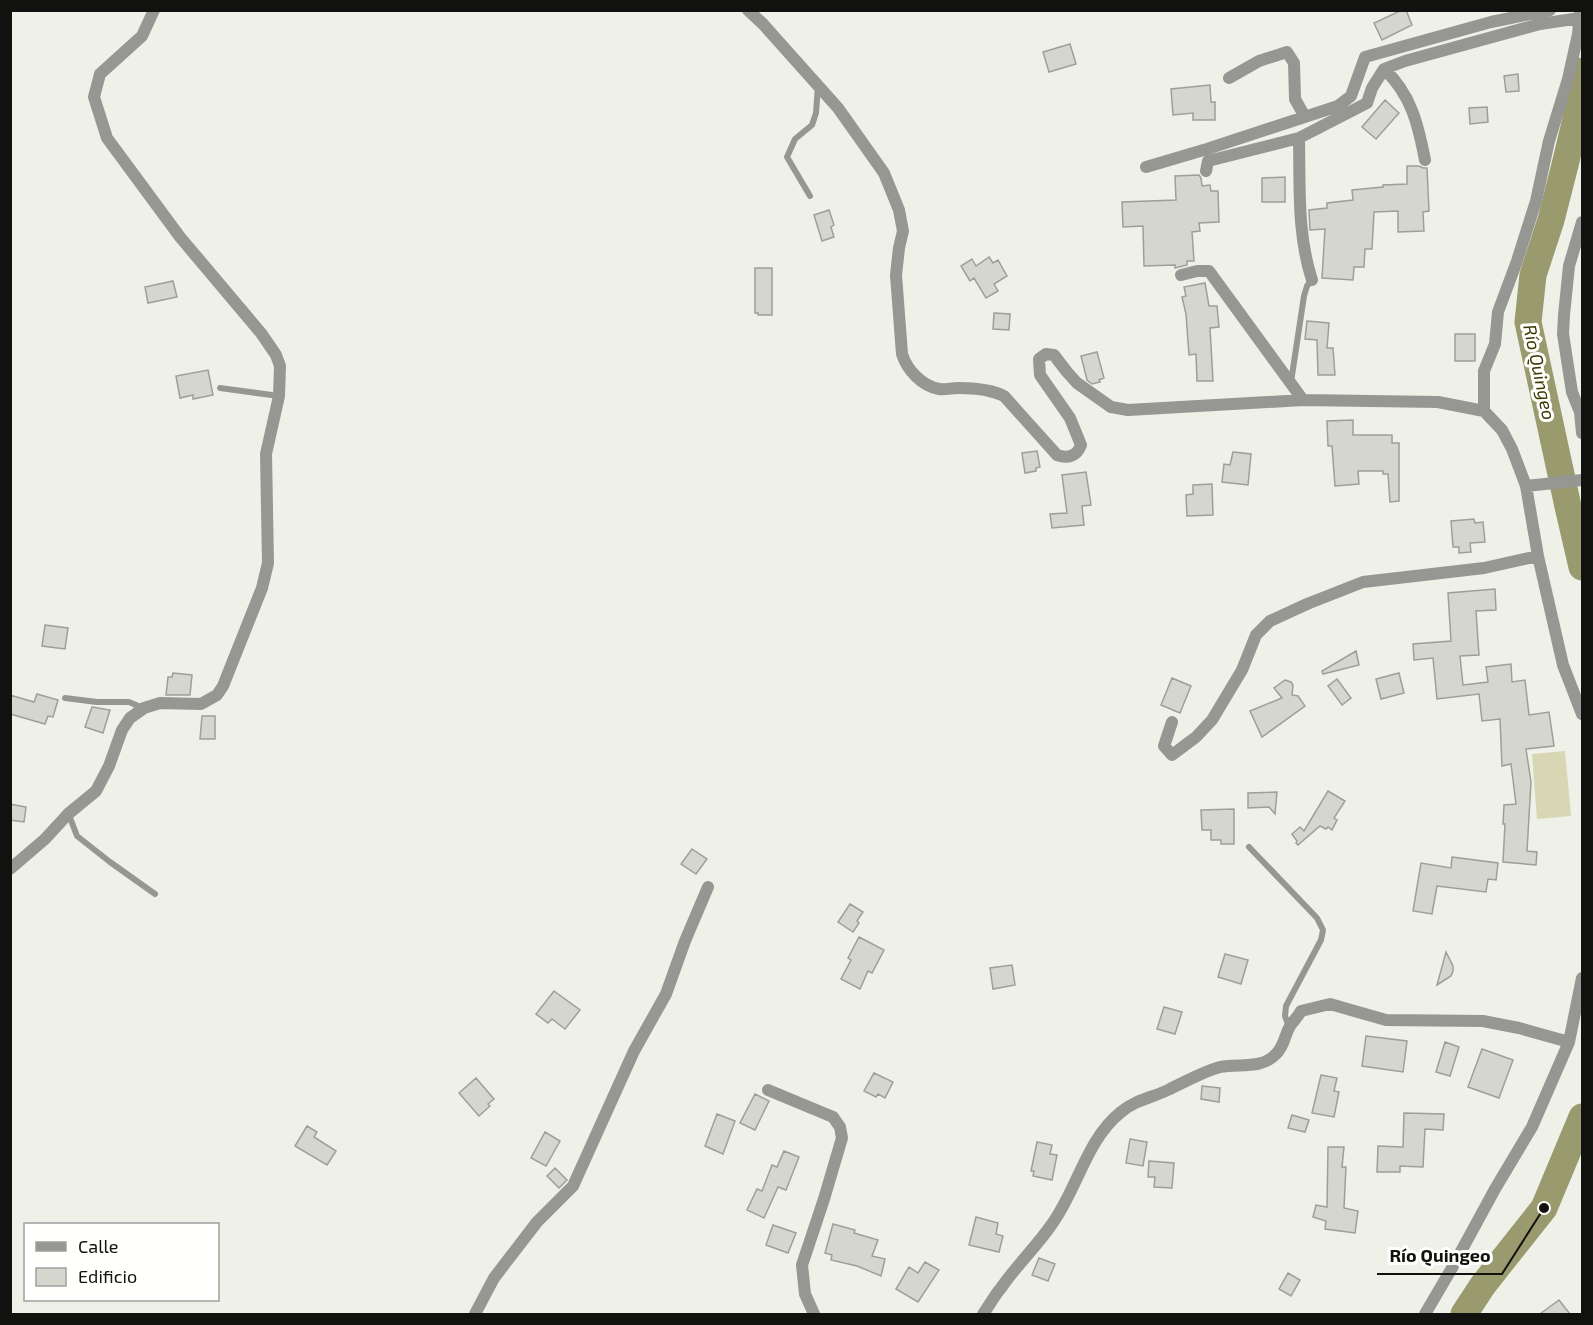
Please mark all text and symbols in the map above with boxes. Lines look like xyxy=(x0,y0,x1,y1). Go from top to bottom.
water label: Río Quingeo xyxy=(1519,322,1561,422)
legend xyxy=(24,1223,219,1301)
text: Calle xyxy=(78,1235,119,1257)
callout: Río Quingeo xyxy=(1377,1238,1502,1274)
text: Río Quingeo xyxy=(1389,1244,1491,1266)
text: Edificio xyxy=(78,1265,137,1287)

